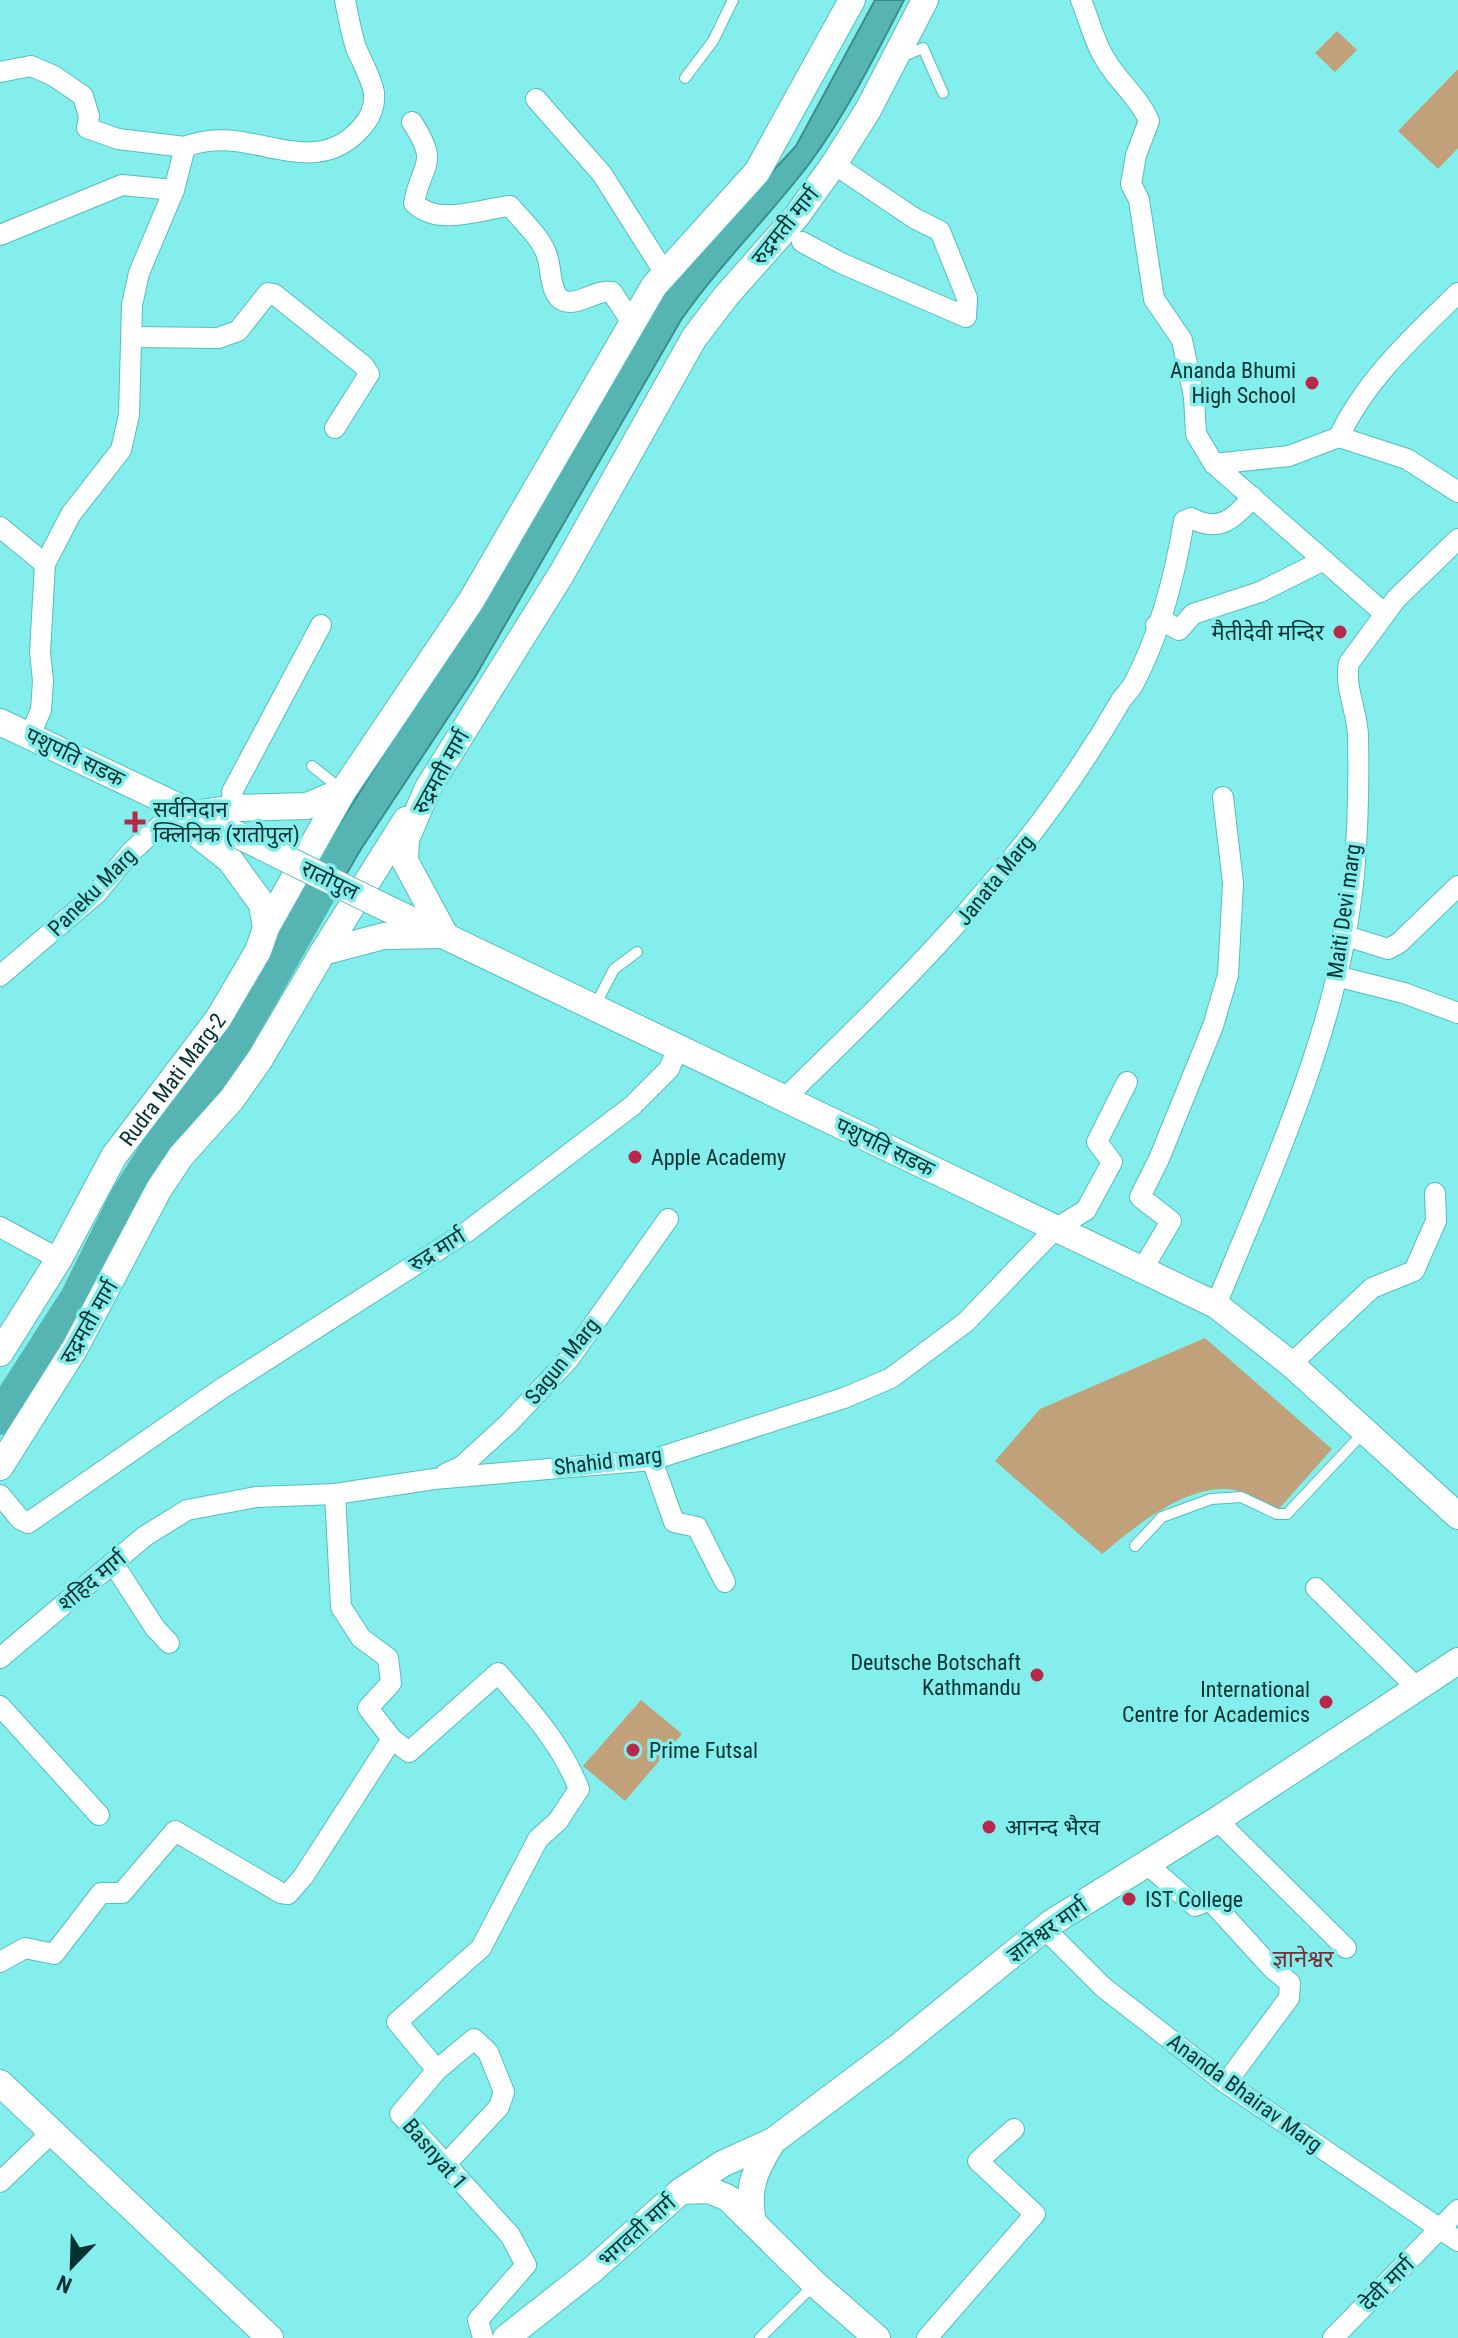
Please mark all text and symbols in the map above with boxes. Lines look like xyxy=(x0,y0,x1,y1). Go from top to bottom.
street label: रुद्रमती मार्ग xyxy=(746,181,824,270)
place label: Ananda Bhumi High School xyxy=(1170,358,1296,408)
marker: Ananda Bhumi High School xyxy=(1303,374,1321,392)
place label: मैतीदेवी मन्दिर xyxy=(1212,619,1325,645)
marker: मैतीदेवी मन्दिर xyxy=(1331,623,1349,641)
street label: पशुपति सडक xyxy=(21,722,129,794)
street label: रुद्रमती मार्ग xyxy=(408,725,475,819)
place label: सर्वनिदान क्लिनिक (रातोपुल) xyxy=(153,797,300,849)
marker: सर्वनिदान क्लिनिक (रातोपुल) xyxy=(124,811,146,833)
street label: Janata Marg xyxy=(951,830,1039,930)
street label: Maiti Devi marg xyxy=(1322,842,1366,980)
street label: Paneku Marg xyxy=(43,843,141,941)
street label: रातोपुल xyxy=(297,856,364,907)
street label: Rudra Mati Marg-2 xyxy=(114,1008,230,1151)
street label: पशुपति सडक xyxy=(831,1112,939,1184)
place label: Apple Academy xyxy=(651,1145,786,1170)
marker: Apple Academy xyxy=(626,1148,644,1166)
street label: रुद्र मार्ग xyxy=(404,1223,470,1277)
street label: रुद्रमती मार्ग xyxy=(55,1275,123,1368)
street label: Sagun Marg xyxy=(520,1313,604,1409)
street label: Shahid marg xyxy=(553,1442,663,1480)
street label: शहिद मार्ग xyxy=(53,1545,132,1616)
place label: Deutsche Botschaft Kathmandu xyxy=(850,1650,1021,1700)
marker: Deutsche Botschaft Kathmandu xyxy=(1028,1666,1046,1684)
place label: International Centre for Academics xyxy=(1122,1677,1310,1727)
marker: International Centre for Academics xyxy=(1317,1693,1335,1711)
place label: Prime Futsal xyxy=(649,1738,758,1763)
marker: Prime Futsal xyxy=(624,1741,642,1759)
place label: आनन्द भैरव xyxy=(1005,1814,1101,1840)
marker: आनन्द भैरव xyxy=(980,1818,998,1836)
place label: IST College xyxy=(1145,1887,1243,1912)
marker: IST College xyxy=(1120,1890,1138,1908)
street label: ज्ञानेश्वर मार्ग xyxy=(1002,1891,1093,1967)
district label: ज्ञानेश्वर xyxy=(1272,1945,1335,1973)
street label: Ananda Bhairav Marg xyxy=(1163,2029,1327,2157)
street label: Basnyat 1 xyxy=(398,2114,472,2194)
street label: भगवती मार्ग xyxy=(593,2189,681,2272)
north arrow xyxy=(32,2226,112,2306)
street label: देवी मार्ग xyxy=(1354,2250,1420,2316)
text: N xyxy=(53,2270,75,2298)

